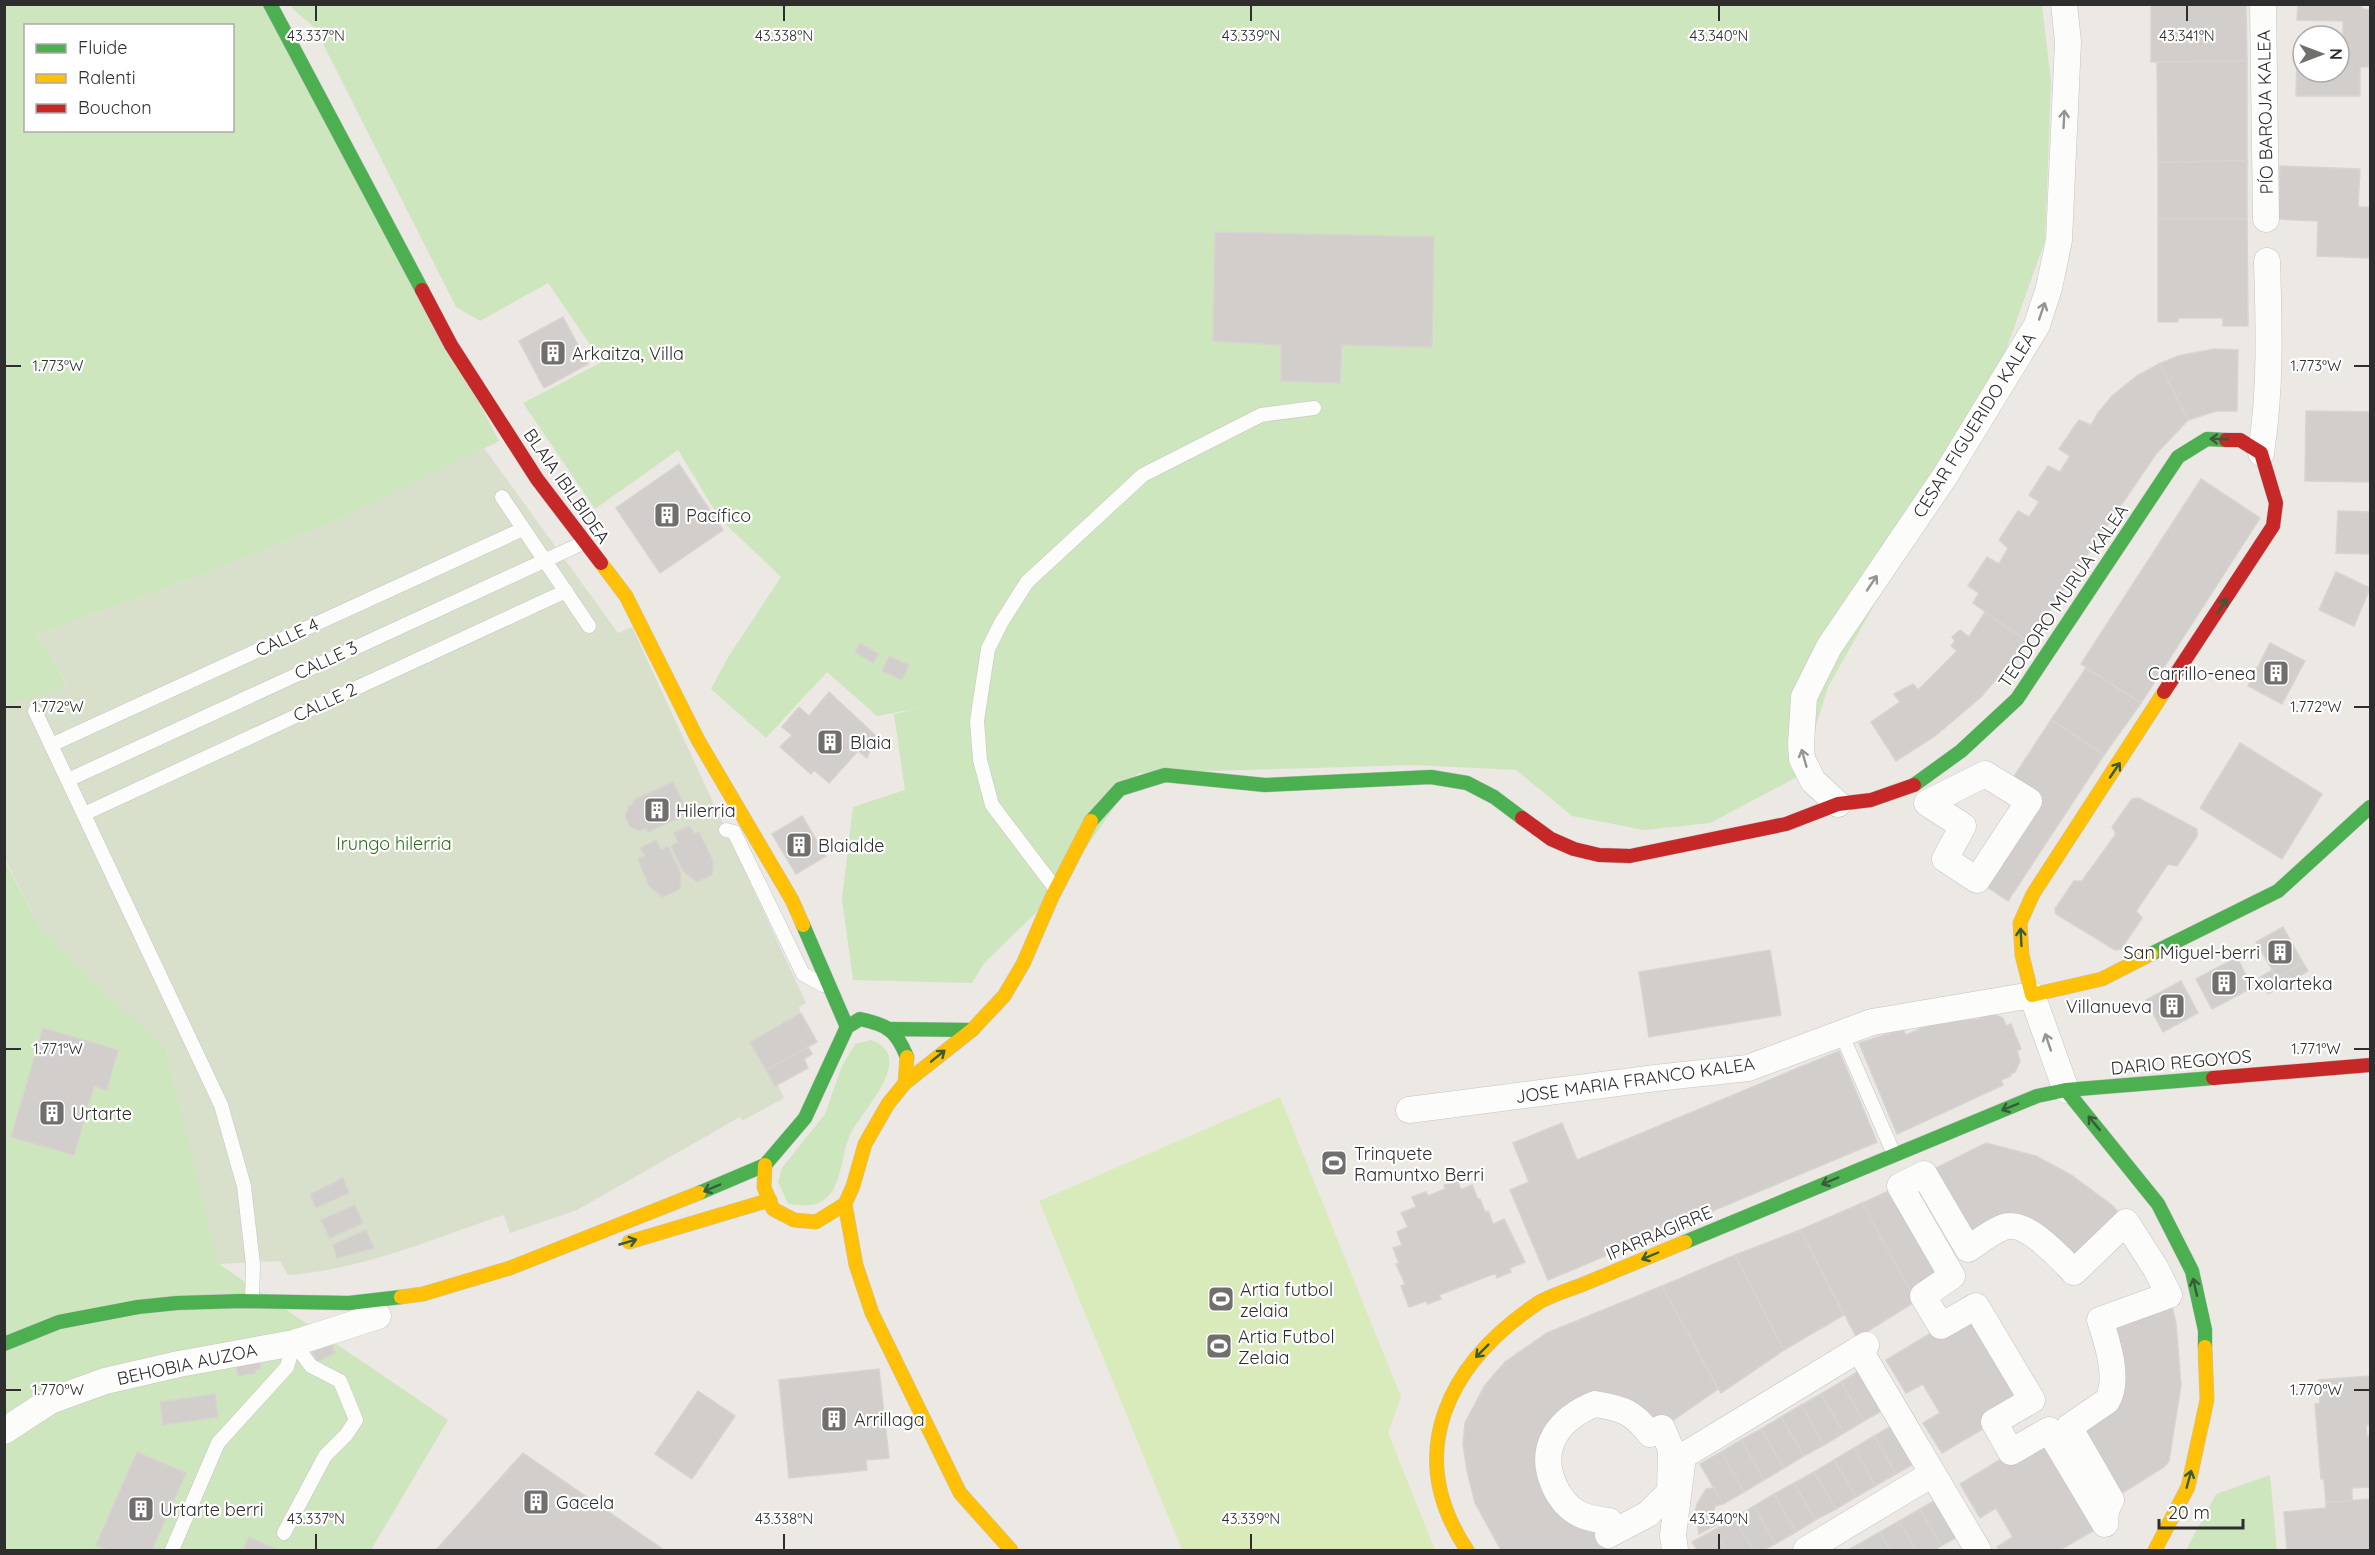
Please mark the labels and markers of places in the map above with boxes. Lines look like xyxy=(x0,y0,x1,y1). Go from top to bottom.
building icon: Arkaitza, Villa xyxy=(538,338,568,368)
place label: Arkaitza, Villa xyxy=(572,342,684,365)
building icon: Pacífico xyxy=(652,500,682,530)
place label: Pacífico xyxy=(686,504,751,527)
building icon: Carrillo-enea xyxy=(2261,658,2291,688)
place label: Carrillo-enea xyxy=(2148,662,2256,685)
building icon: Blaia xyxy=(815,727,845,757)
place label: Blaia xyxy=(850,731,891,754)
building icon: Hilerria xyxy=(642,795,672,825)
place label: Hilerria xyxy=(676,799,736,822)
building icon: Blaialde xyxy=(784,830,814,860)
place label: Blaialde xyxy=(818,834,885,857)
building icon: San Miguel-berri xyxy=(2265,937,2295,967)
place label: San Miguel-berri xyxy=(2123,941,2260,964)
building icon: Txolarteka xyxy=(2209,968,2239,998)
place label: Txolarteka xyxy=(2244,972,2333,995)
building icon: Villanueva xyxy=(2157,991,2187,1021)
place label: Villanueva xyxy=(2066,995,2152,1018)
building icon: Urtarte xyxy=(37,1098,67,1128)
place label: Urtarte xyxy=(72,1102,132,1125)
place label: Trinquete Ramuntxo Berri xyxy=(1354,1142,1484,1186)
sports icon: Trinquete Ramuntxo Berri xyxy=(1319,1148,1349,1178)
place label: Artia futbol zelaia xyxy=(1240,1278,1333,1322)
sports icon: Artia futbol zelaia xyxy=(1206,1284,1236,1314)
place label: Artia Futbol Zelaia xyxy=(1238,1325,1335,1369)
sports icon: Artia Futbol Zelaia xyxy=(1204,1331,1234,1361)
building icon: Arrillaga xyxy=(819,1404,849,1434)
place label: Arrillaga xyxy=(854,1408,925,1431)
building icon: Gacela xyxy=(521,1487,551,1517)
place label: Gacela xyxy=(556,1491,614,1514)
building icon: Urtarte berri xyxy=(126,1494,156,1524)
place label: Urtarte berri xyxy=(160,1498,264,1521)

